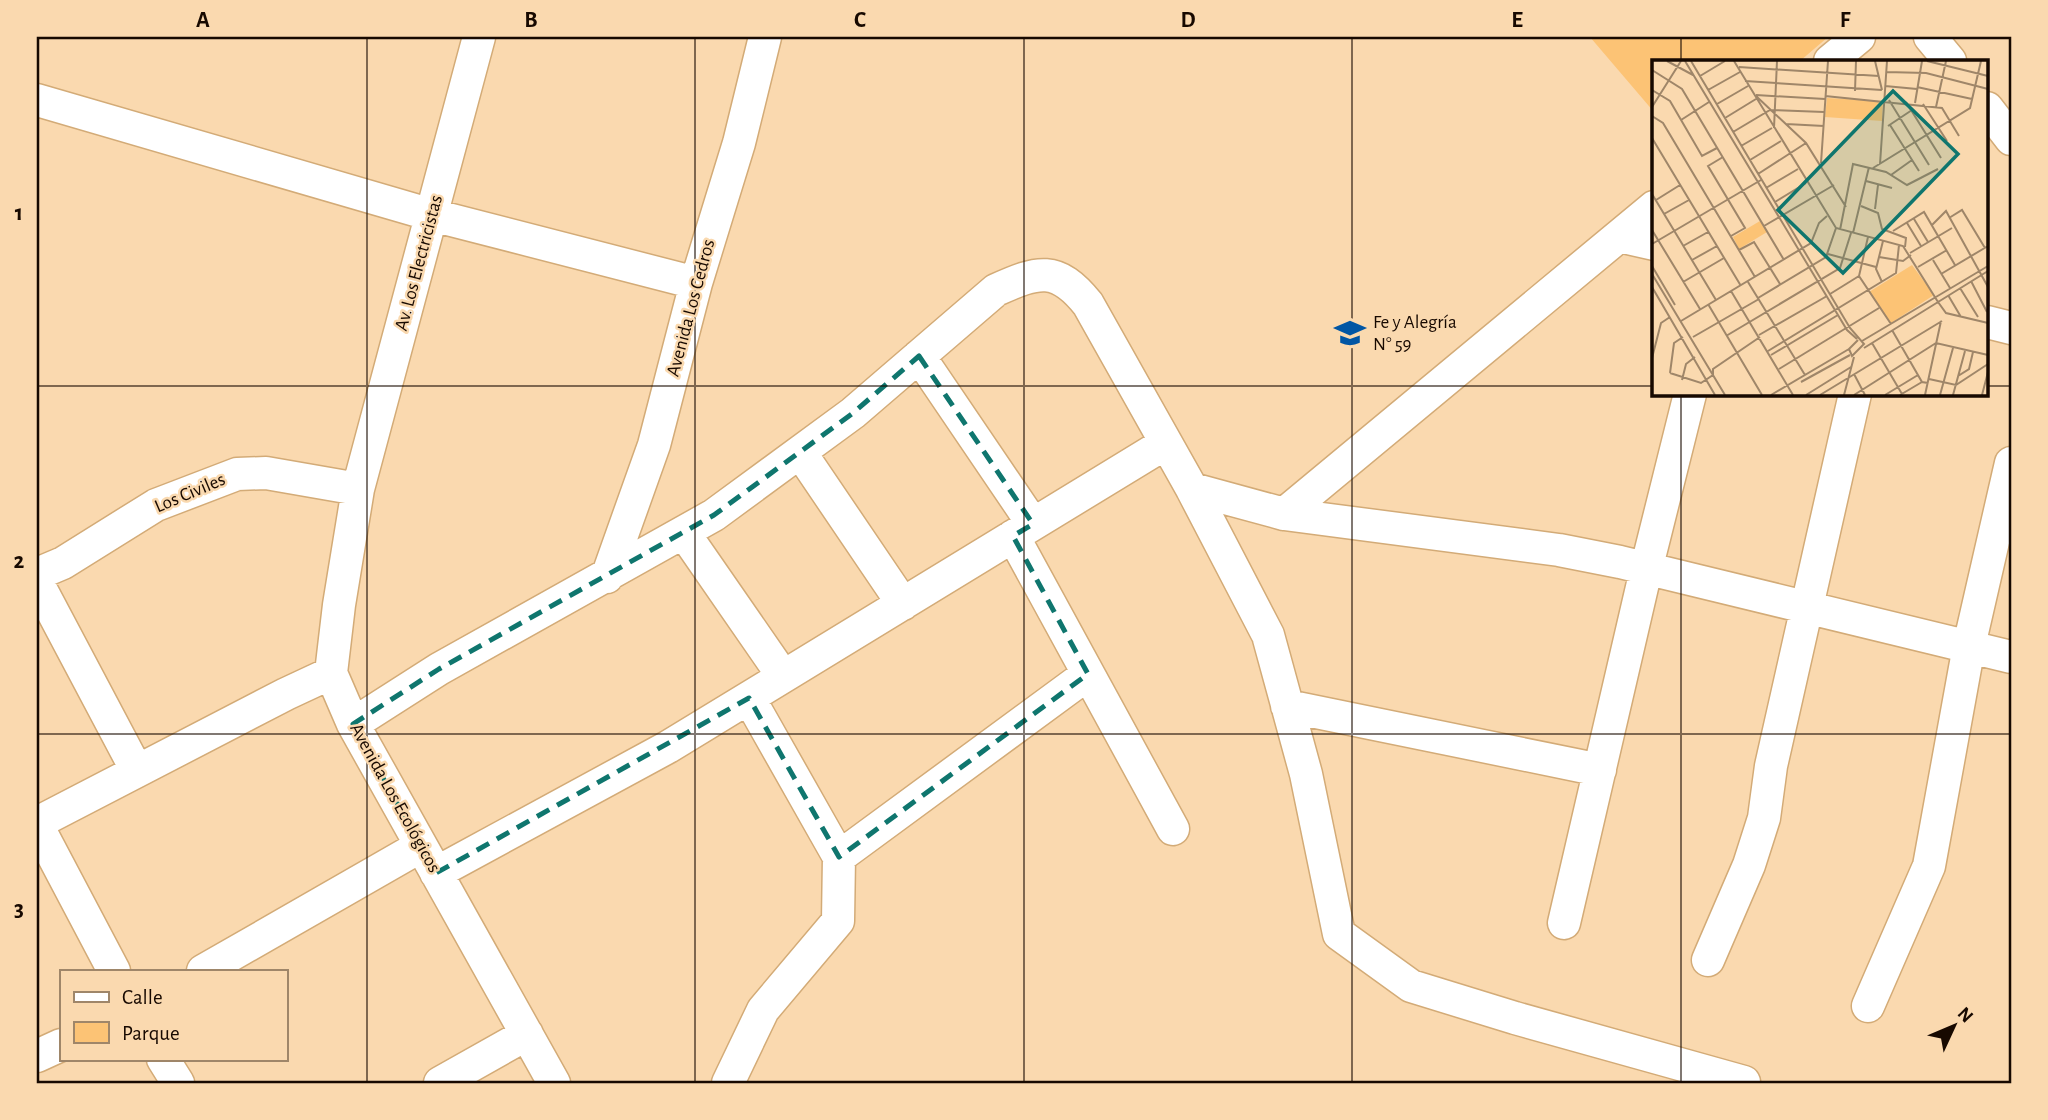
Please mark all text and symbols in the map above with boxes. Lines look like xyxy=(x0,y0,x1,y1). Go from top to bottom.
text: A xyxy=(196,9,210,32)
text: B xyxy=(524,9,538,32)
text: C xyxy=(854,9,866,32)
text: D xyxy=(1180,9,1196,32)
text: E xyxy=(1511,9,1523,32)
text: F xyxy=(1840,9,1851,32)
inset map xyxy=(1652,60,1988,396)
street label: Av. Los Electricistas xyxy=(392,193,446,333)
text: 1 xyxy=(15,202,23,225)
street label: Avenida Los Cedros xyxy=(664,237,718,379)
place label: Fe y Alegría N° 59 xyxy=(1373,313,1457,354)
school or university icon: Fe y Alegría N° 59 xyxy=(1333,316,1367,350)
street label: Los Civiles xyxy=(152,470,228,516)
text: 2 xyxy=(14,550,25,573)
street label: Avenida Los Ecológicos xyxy=(346,720,444,876)
text: 3 xyxy=(14,898,24,921)
legend xyxy=(60,970,287,1060)
text: Calle xyxy=(122,987,163,1008)
north arrow xyxy=(1918,990,1988,1060)
text: N xyxy=(1954,1004,1977,1027)
text: Parque xyxy=(122,1023,180,1044)

